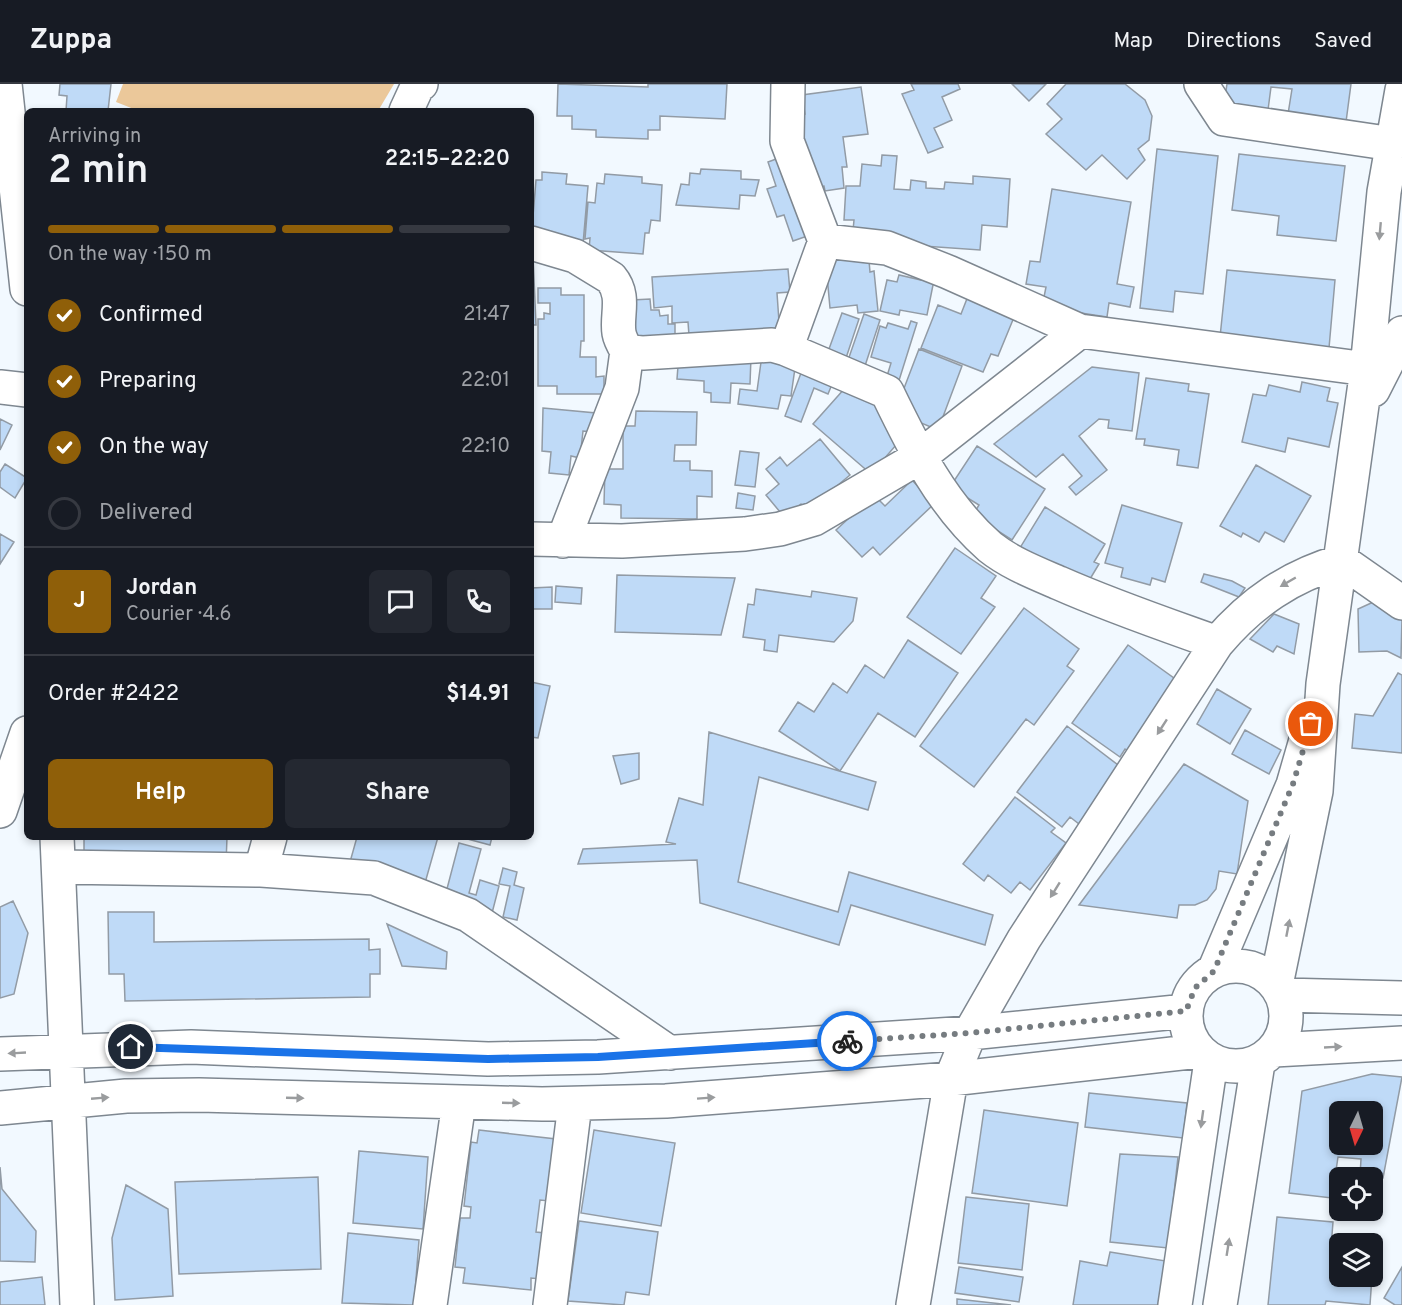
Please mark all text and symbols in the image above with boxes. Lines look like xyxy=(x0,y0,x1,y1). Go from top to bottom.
text: Zuppa xyxy=(30,23,112,59)
text: Map xyxy=(1113,28,1153,55)
text: Directions xyxy=(1186,28,1281,55)
text: Saved xyxy=(1314,28,1372,55)
text: Arriving in xyxy=(48,124,141,150)
text: 22:15–22:20 xyxy=(385,146,510,173)
text: 2 min xyxy=(48,148,149,197)
one-way arrow xyxy=(1375,221,1385,240)
text: On the way · 150 m xyxy=(48,242,212,268)
icon: check xyxy=(48,299,81,332)
text: Confirmed xyxy=(99,302,203,329)
text: 21:47 xyxy=(463,302,510,328)
icon: check xyxy=(48,365,81,398)
text: Preparing xyxy=(99,368,197,395)
text: 22:01 xyxy=(461,368,510,394)
icon: check xyxy=(48,431,81,464)
text: On the way xyxy=(99,434,209,461)
text: 22:10 xyxy=(461,434,510,460)
text: Delivered xyxy=(99,500,193,527)
button: chat xyxy=(369,570,432,633)
button: phone xyxy=(447,570,510,633)
text: Jordan xyxy=(126,575,197,602)
one-way arrow xyxy=(1279,577,1296,587)
text: J xyxy=(73,588,86,615)
text: Courier · 4.6 xyxy=(126,602,231,628)
text: Order #2422 xyxy=(48,681,179,708)
text: $14.91 xyxy=(446,681,510,708)
pin xyxy=(1285,698,1336,749)
icon: bag xyxy=(1294,707,1327,740)
one-way arrow xyxy=(1156,719,1167,735)
button: Help xyxy=(48,759,273,828)
button: Share xyxy=(285,759,510,828)
one-way arrow xyxy=(1049,882,1061,898)
one-way arrow xyxy=(1284,918,1293,937)
courier xyxy=(817,1011,877,1071)
pin xyxy=(105,1021,156,1072)
icon: bike xyxy=(831,1025,864,1058)
icon: home xyxy=(114,1030,147,1063)
one-way arrow xyxy=(1323,1043,1342,1052)
one-way arrow xyxy=(7,1049,26,1058)
one-way arrow xyxy=(91,1093,110,1103)
one-way arrow xyxy=(285,1093,304,1102)
one-way arrow xyxy=(696,1093,715,1103)
one-way arrow xyxy=(501,1099,520,1108)
north arrow xyxy=(1329,1101,1383,1155)
map controls xyxy=(1329,1101,1383,1287)
one-way arrow xyxy=(1198,1109,1207,1128)
button: locate xyxy=(1329,1167,1383,1221)
button: layers xyxy=(1329,1233,1383,1287)
one-way arrow xyxy=(1224,1238,1233,1257)

